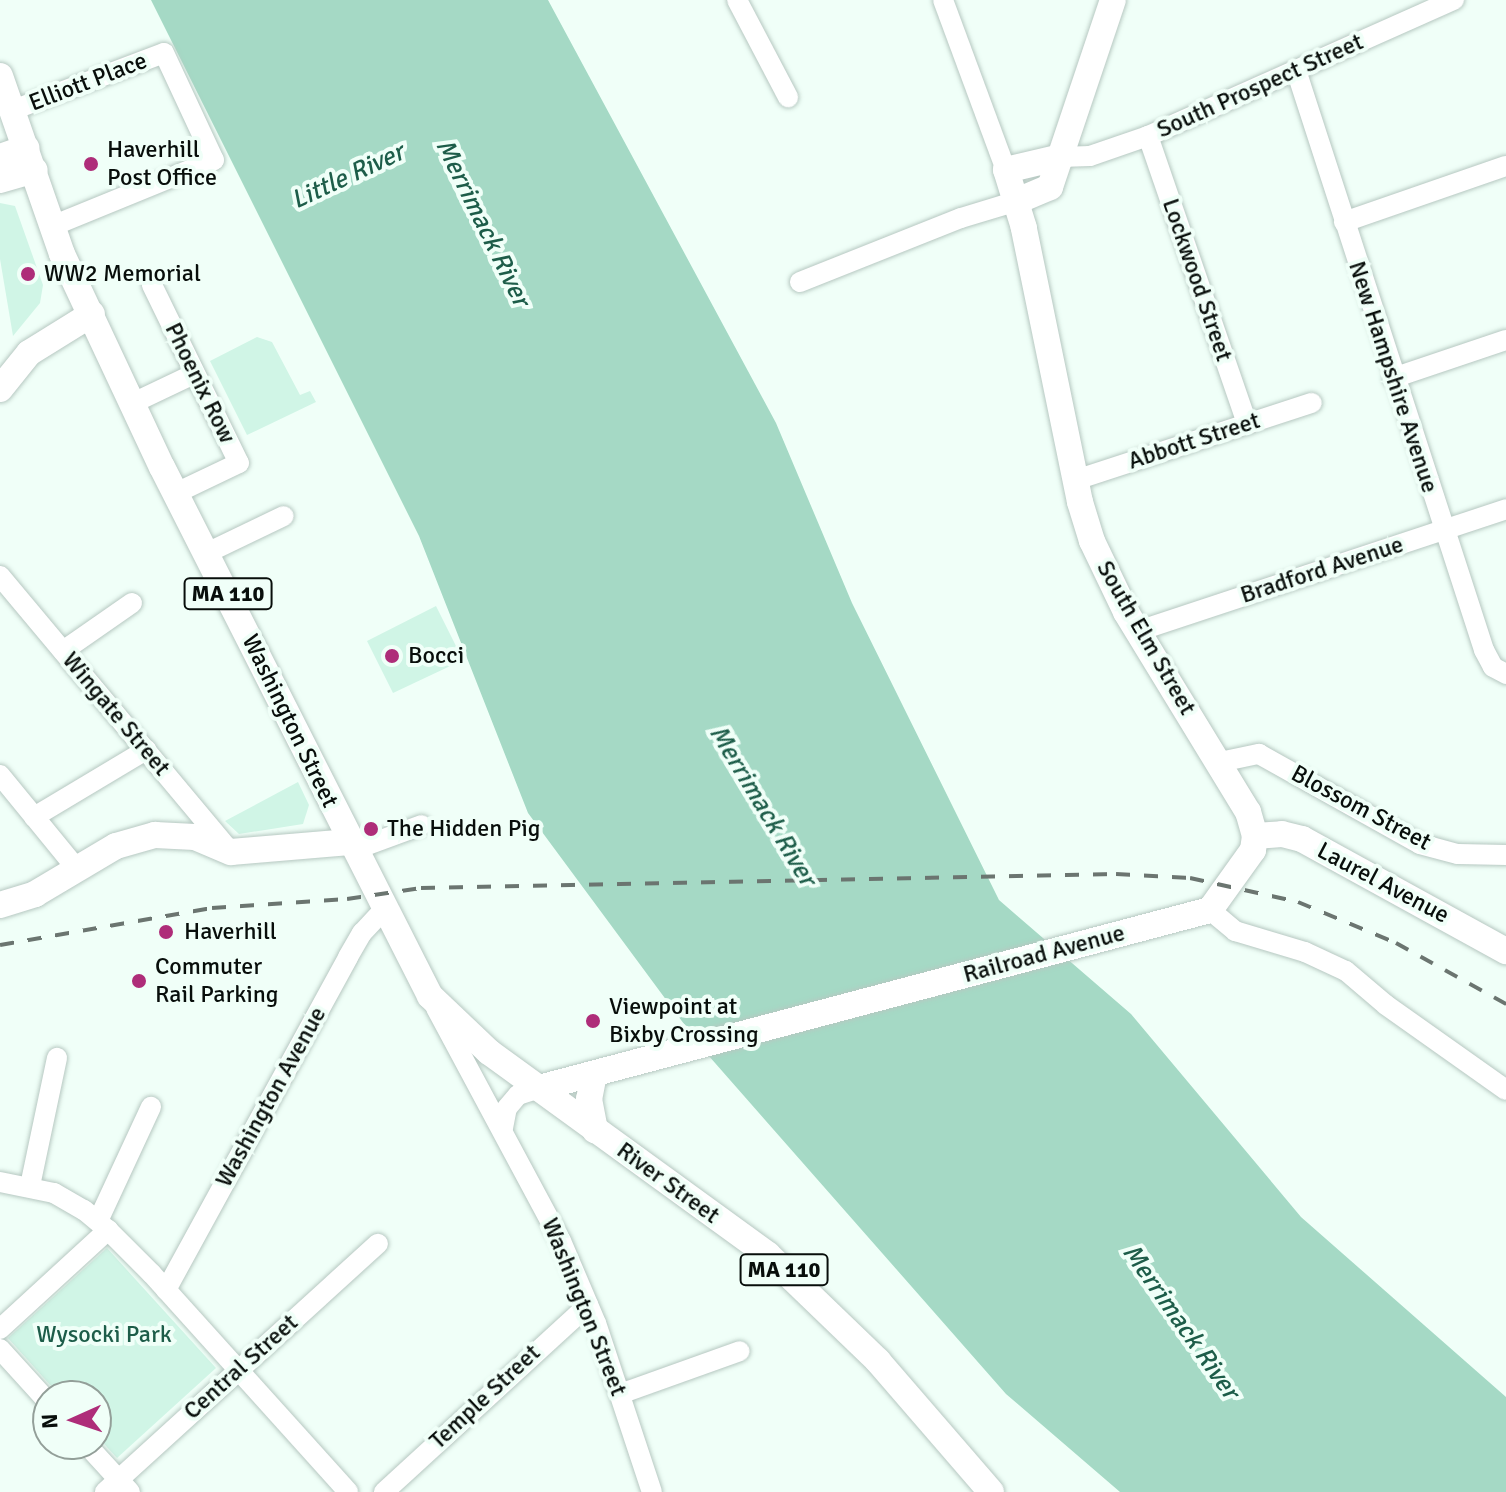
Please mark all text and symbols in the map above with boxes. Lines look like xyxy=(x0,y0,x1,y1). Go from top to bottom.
street label: South Prospect Street xyxy=(1152,28,1368,144)
street label: Elliott Place xyxy=(25,46,151,118)
water label: Merrimack River xyxy=(428,134,536,312)
place label: Haverhill Post Office xyxy=(107,136,217,192)
water label: Little River xyxy=(287,137,409,217)
marker: Haverhill Post Office xyxy=(82,155,100,173)
street label: Lockwood Street xyxy=(1156,195,1238,365)
street label: New Hampshire Avenue xyxy=(1342,258,1444,496)
place label: WW2 Memorial xyxy=(44,260,201,288)
marker: WW2 Memorial xyxy=(19,265,37,283)
street label: Phoenix Row xyxy=(158,318,242,448)
street label: Abbott Street xyxy=(1124,406,1264,476)
street label: Bradford Avenue xyxy=(1237,530,1407,610)
street label: South Elm Street xyxy=(1090,556,1202,720)
road number: MA 110 xyxy=(182,576,274,612)
street label: Washington Street xyxy=(236,630,344,812)
place label: Bocci xyxy=(408,642,464,670)
street label: Wingate Street xyxy=(56,646,176,782)
marker: Bocci xyxy=(383,647,401,665)
water label: Merrimack River xyxy=(702,720,822,892)
street label: Blossom Street xyxy=(1286,759,1436,857)
place label: The Hidden Pig xyxy=(387,815,540,843)
marker: The Hidden Pig xyxy=(362,820,380,838)
street label: Laurel Avenue xyxy=(1312,836,1454,930)
place label: Haverhill xyxy=(184,918,277,946)
street label: Railroad Avenue xyxy=(960,919,1128,989)
marker: Haverhill xyxy=(155,921,177,943)
place label: Commuter Rail Parking xyxy=(155,953,279,1009)
marker: Commuter Rail Parking xyxy=(130,972,148,990)
place label: Viewpoint at Bixby Crossing xyxy=(609,993,759,1049)
street label: Washington Avenue xyxy=(210,1002,332,1192)
marker: Viewpoint at Bixby Crossing xyxy=(584,1012,602,1030)
street label: River Street xyxy=(611,1136,725,1230)
street label: Washington Street xyxy=(535,1214,633,1400)
water label: Merrimack River xyxy=(1115,1239,1245,1405)
road number: MA 110 xyxy=(738,1252,830,1288)
street label: Central Street xyxy=(178,1308,304,1426)
park label: Wysocki Park xyxy=(36,1321,172,1349)
street label: Temple Street xyxy=(424,1339,546,1455)
north arrow xyxy=(32,1380,112,1460)
text: N xyxy=(36,1413,63,1430)

